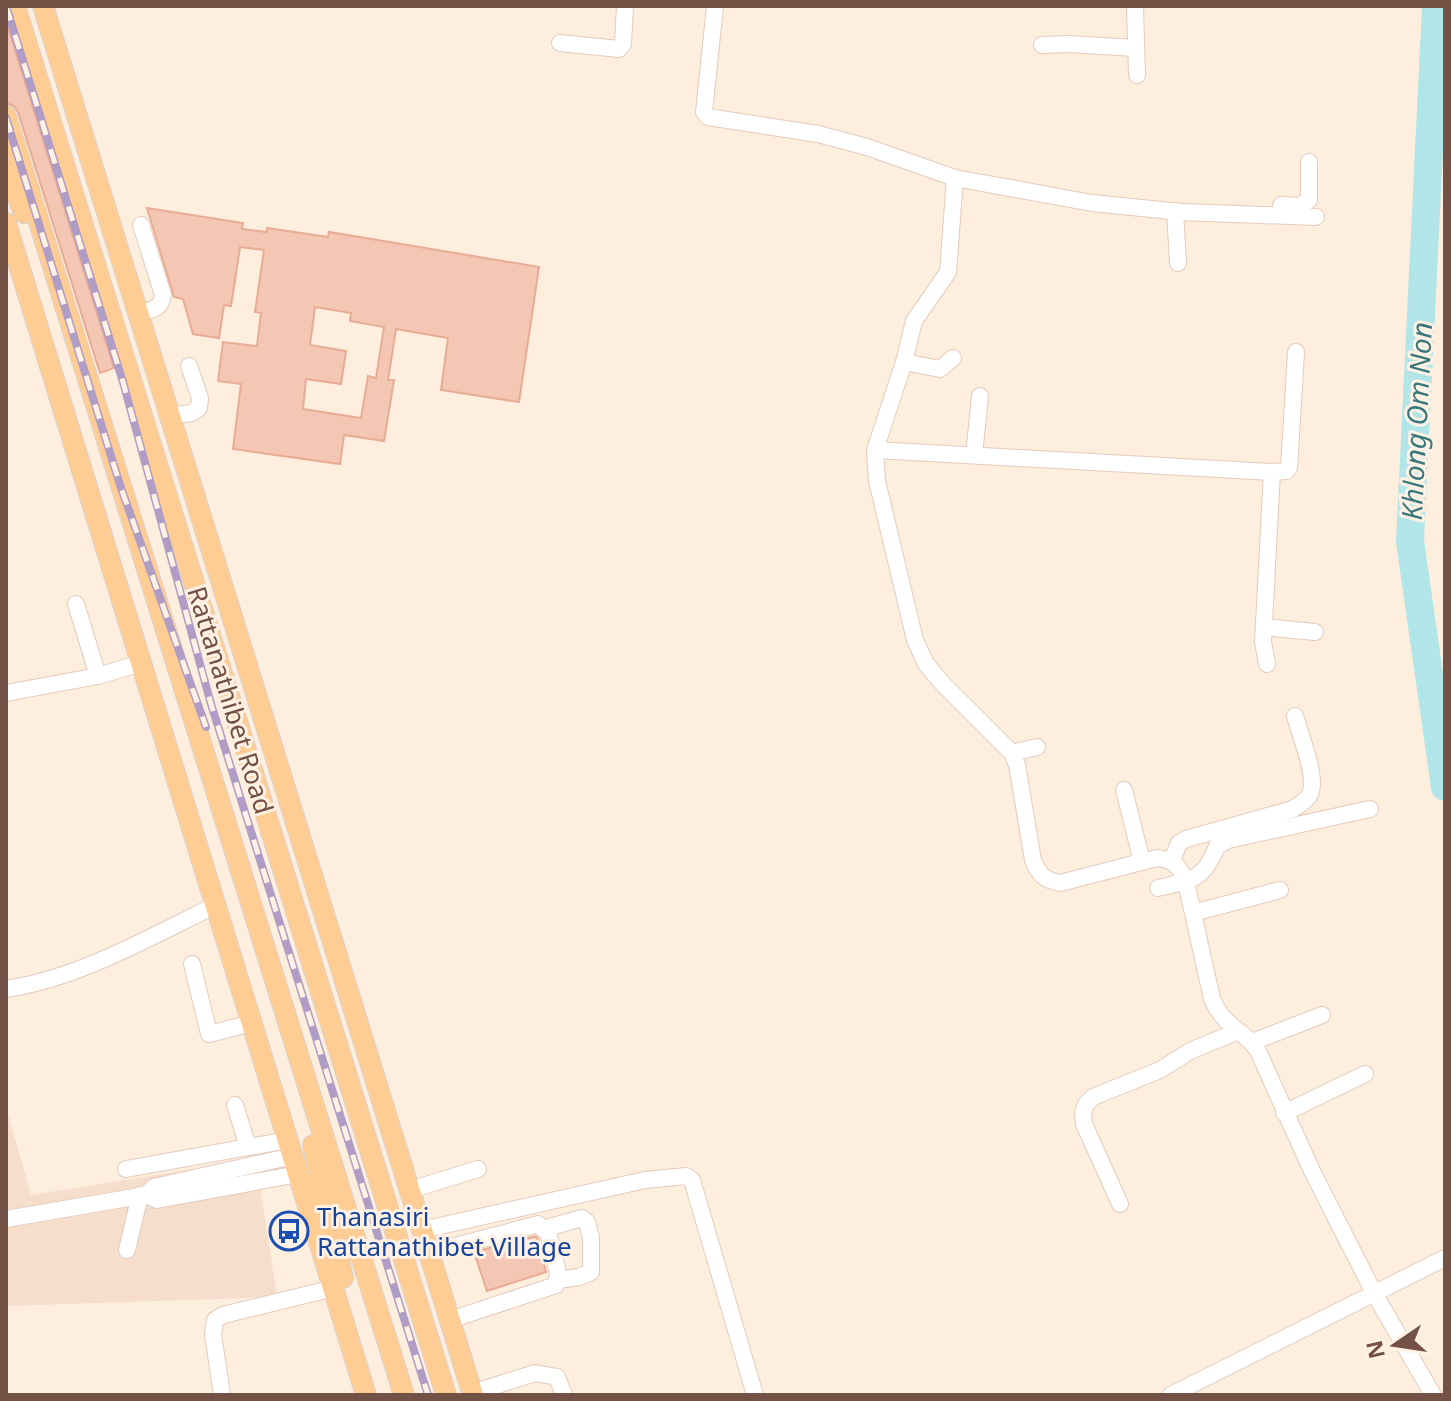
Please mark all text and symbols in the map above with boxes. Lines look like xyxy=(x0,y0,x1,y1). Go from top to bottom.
water label: Khlong Om Non xyxy=(1392,321,1440,521)
street label: Rattanathibet Road xyxy=(179,582,283,818)
place label: Thanasiri Rattanathibet Village xyxy=(317,1198,572,1264)
bus stop icon: Thanasiri Rattanathibet Village xyxy=(268,1210,310,1252)
north arrow xyxy=(1355,1305,1435,1385)
text: N xyxy=(1358,1338,1391,1362)

